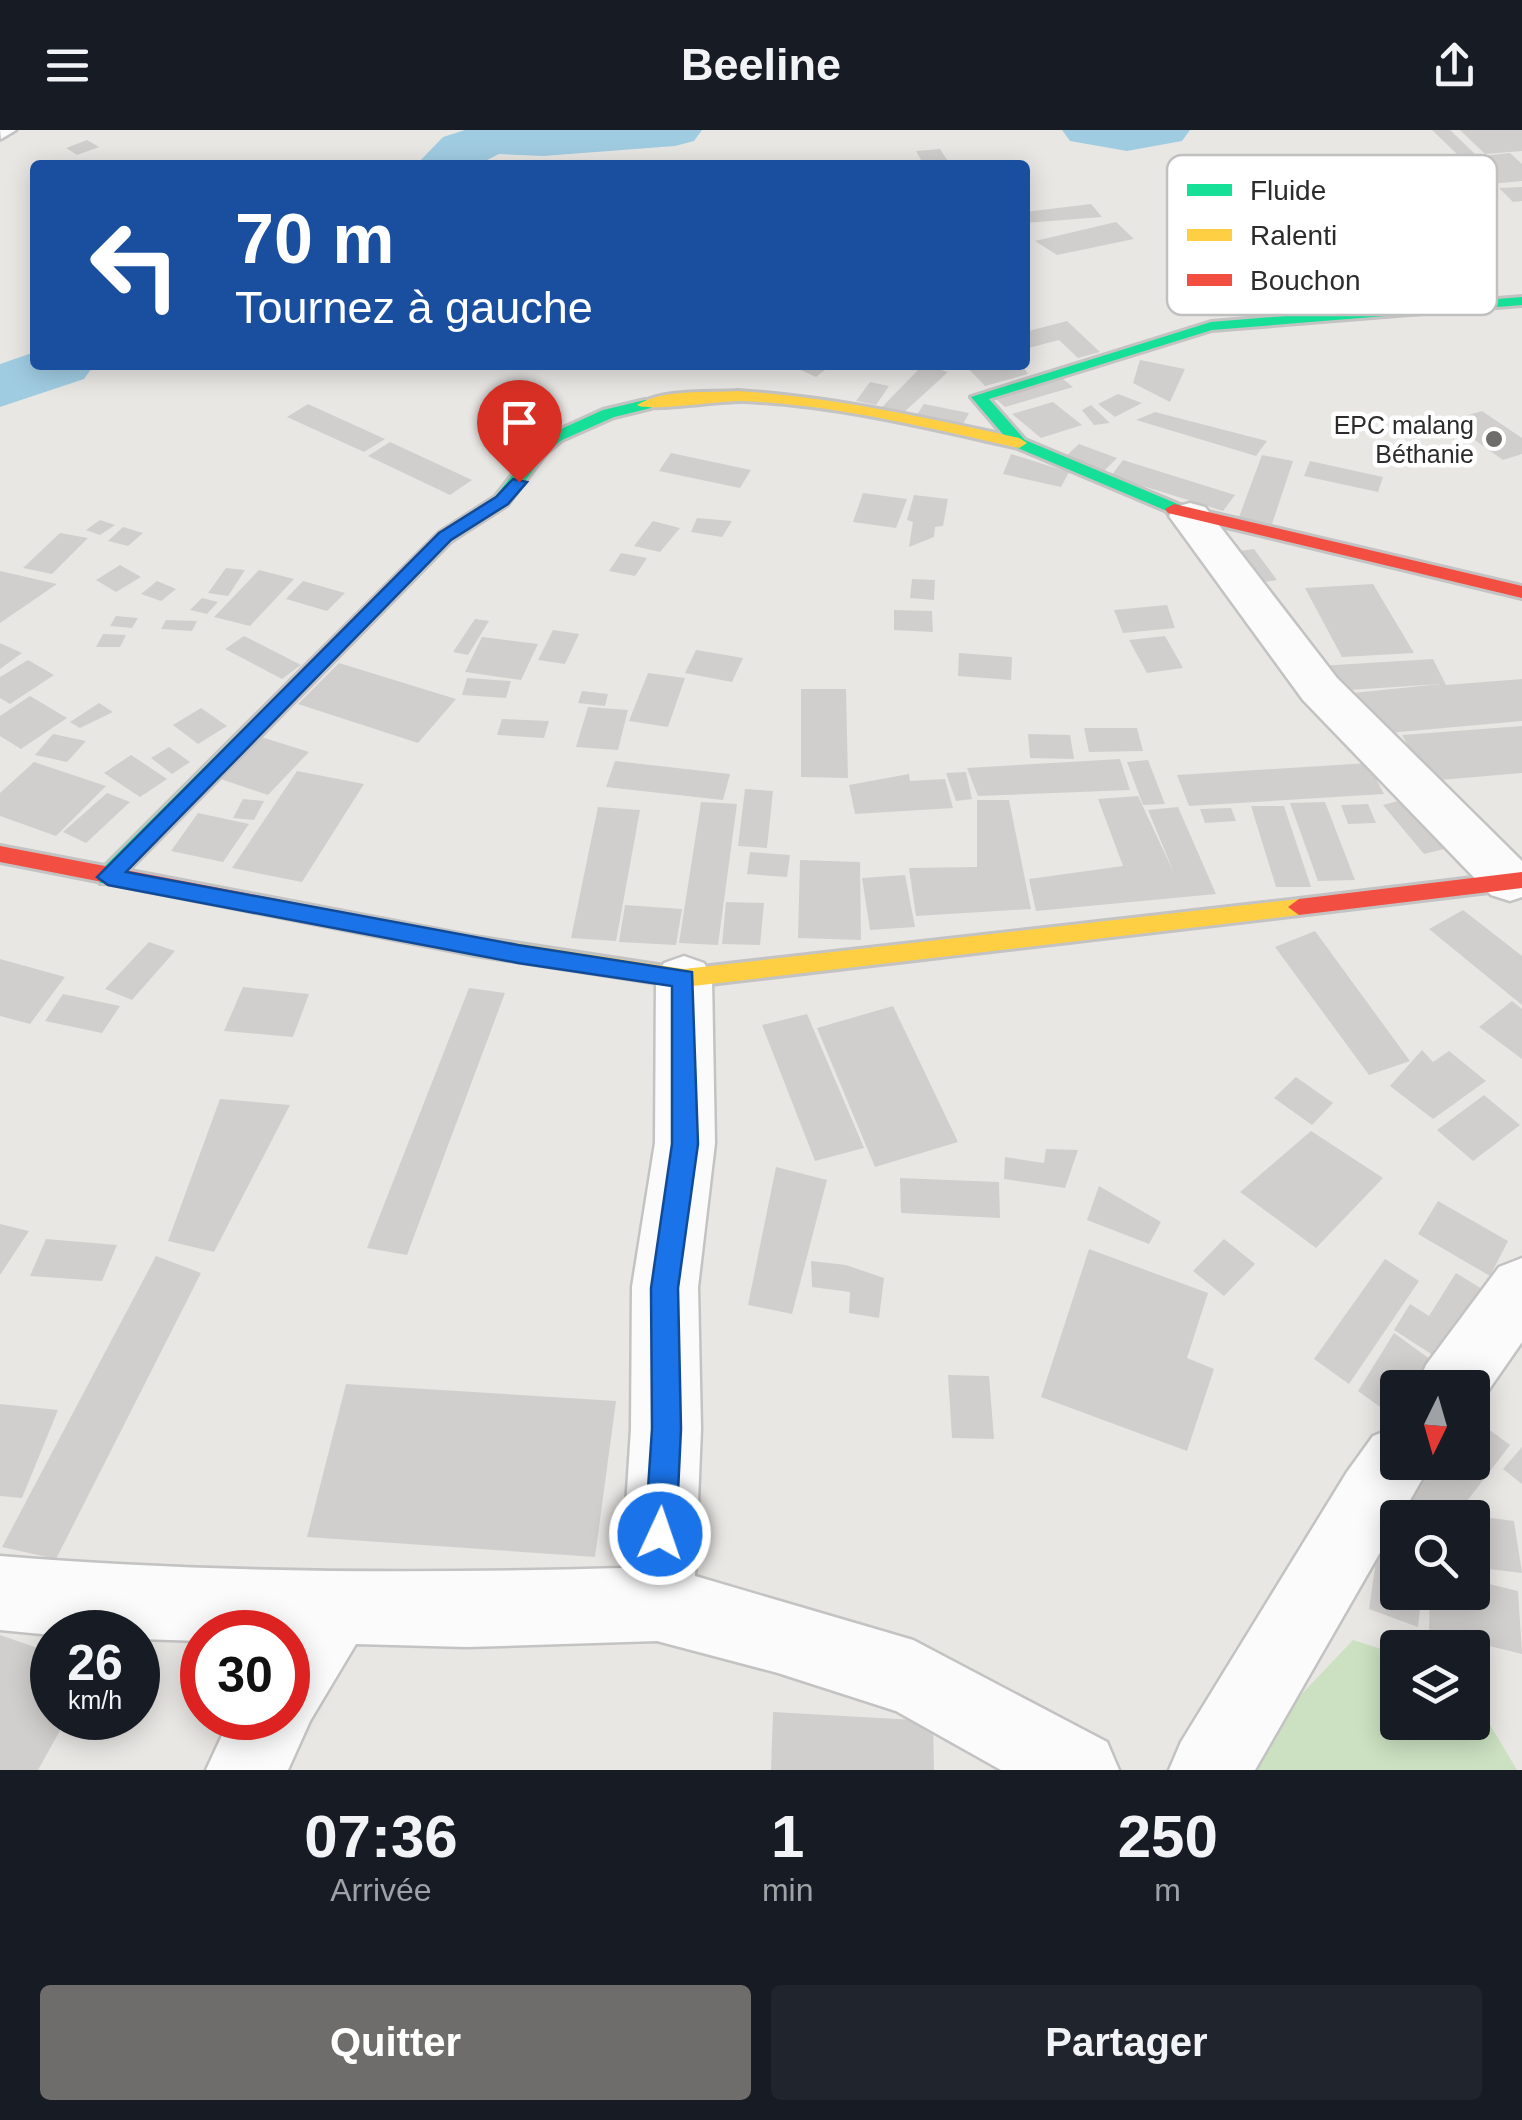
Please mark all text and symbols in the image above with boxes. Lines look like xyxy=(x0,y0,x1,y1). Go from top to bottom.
icon: menu xyxy=(40,38,95,93)
icon: share xyxy=(1427,38,1482,93)
text: Beeline xyxy=(681,39,841,90)
legend xyxy=(1167,155,1497,315)
text: Fluide xyxy=(1250,175,1326,206)
icon: left xyxy=(70,200,200,330)
text: 70 m xyxy=(235,200,395,278)
text: Ralenti xyxy=(1250,220,1337,251)
text: Bouchon xyxy=(1250,265,1361,296)
text: Tournez à gauche xyxy=(235,282,593,333)
pin xyxy=(477,380,562,483)
icon: arrive xyxy=(492,395,547,450)
place label: EPC malang Béthanie xyxy=(1334,411,1474,468)
marker: EPC malang Béthanie xyxy=(1483,428,1505,450)
north arrow xyxy=(1380,1370,1490,1480)
map controls xyxy=(1380,1370,1490,1740)
position arrow xyxy=(608,1482,712,1586)
button: search xyxy=(1380,1500,1490,1610)
speed limit sign: 30 xyxy=(180,1610,310,1740)
button: layers xyxy=(1380,1630,1490,1740)
text: 26 xyxy=(67,1635,123,1691)
text: km/h xyxy=(68,1686,122,1714)
text: 07:36 xyxy=(304,1803,458,1870)
text: 1 xyxy=(771,1803,804,1870)
text: 250 xyxy=(1118,1803,1218,1870)
text: Arrivée xyxy=(330,1872,432,1908)
text: min xyxy=(762,1872,813,1908)
text: m xyxy=(1154,1872,1181,1908)
button: Quitter xyxy=(40,1985,751,2100)
button: Partager xyxy=(771,1985,1482,2100)

